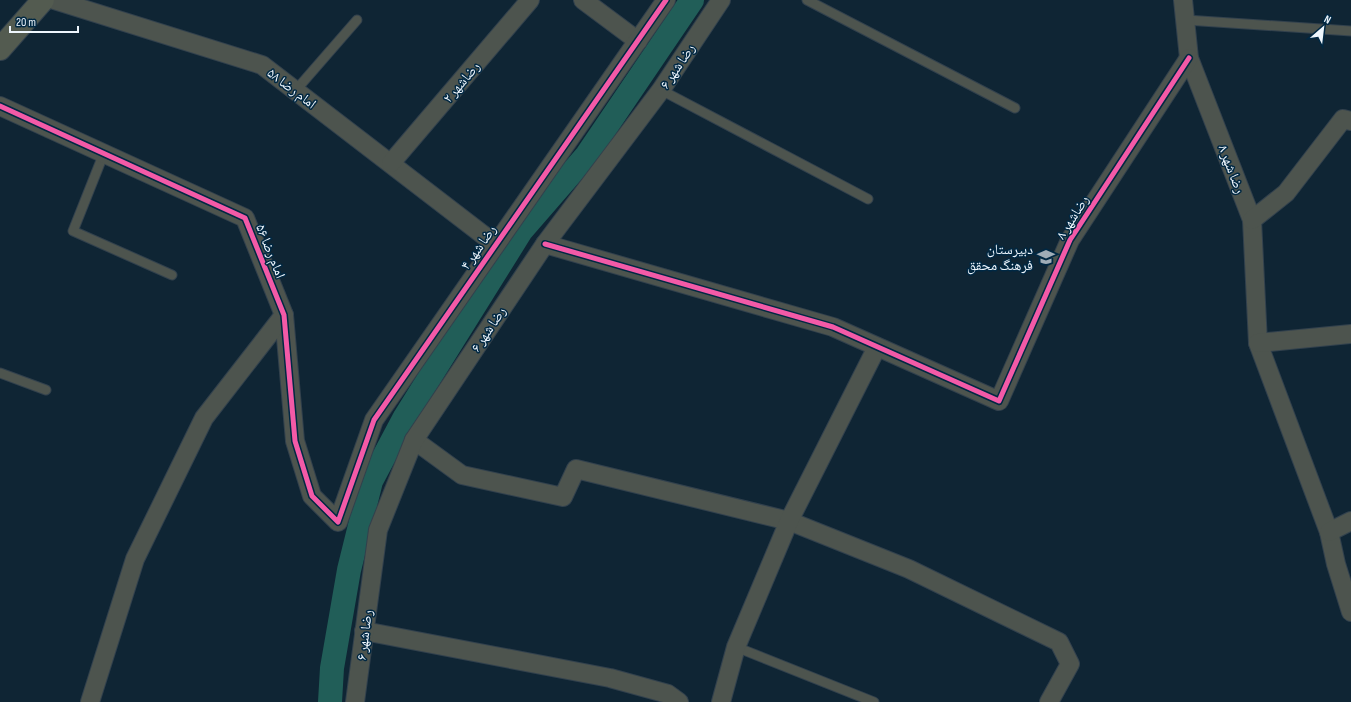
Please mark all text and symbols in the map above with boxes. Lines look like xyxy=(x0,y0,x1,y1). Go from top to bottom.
scale bar xyxy=(10,8,78,34)
north arrow xyxy=(1303,8,1343,48)
text: N xyxy=(1322,12,1333,27)
text: 20 m xyxy=(16,15,36,30)
street label: رضا شهر ۶ xyxy=(656,40,699,92)
street label: رضاشهر ۲ xyxy=(439,58,484,106)
street label: امام رضا ۵۸ xyxy=(263,64,320,113)
street label: رضا شهر ۸ xyxy=(1214,142,1249,196)
street label: رضاشهر ۸ xyxy=(1052,192,1093,242)
street label: امام رضا ۵۶ xyxy=(251,222,289,281)
street label: رضا شهر ۴ xyxy=(457,222,500,273)
place label: دبیرستان فرهنگ محقق xyxy=(967,241,1033,275)
school or university icon: دبیرستان فرهنگ محقق xyxy=(1036,247,1056,267)
street label: رضا شهر ۶ xyxy=(467,303,510,355)
street label: رضا شهر ۶ xyxy=(353,609,376,661)

